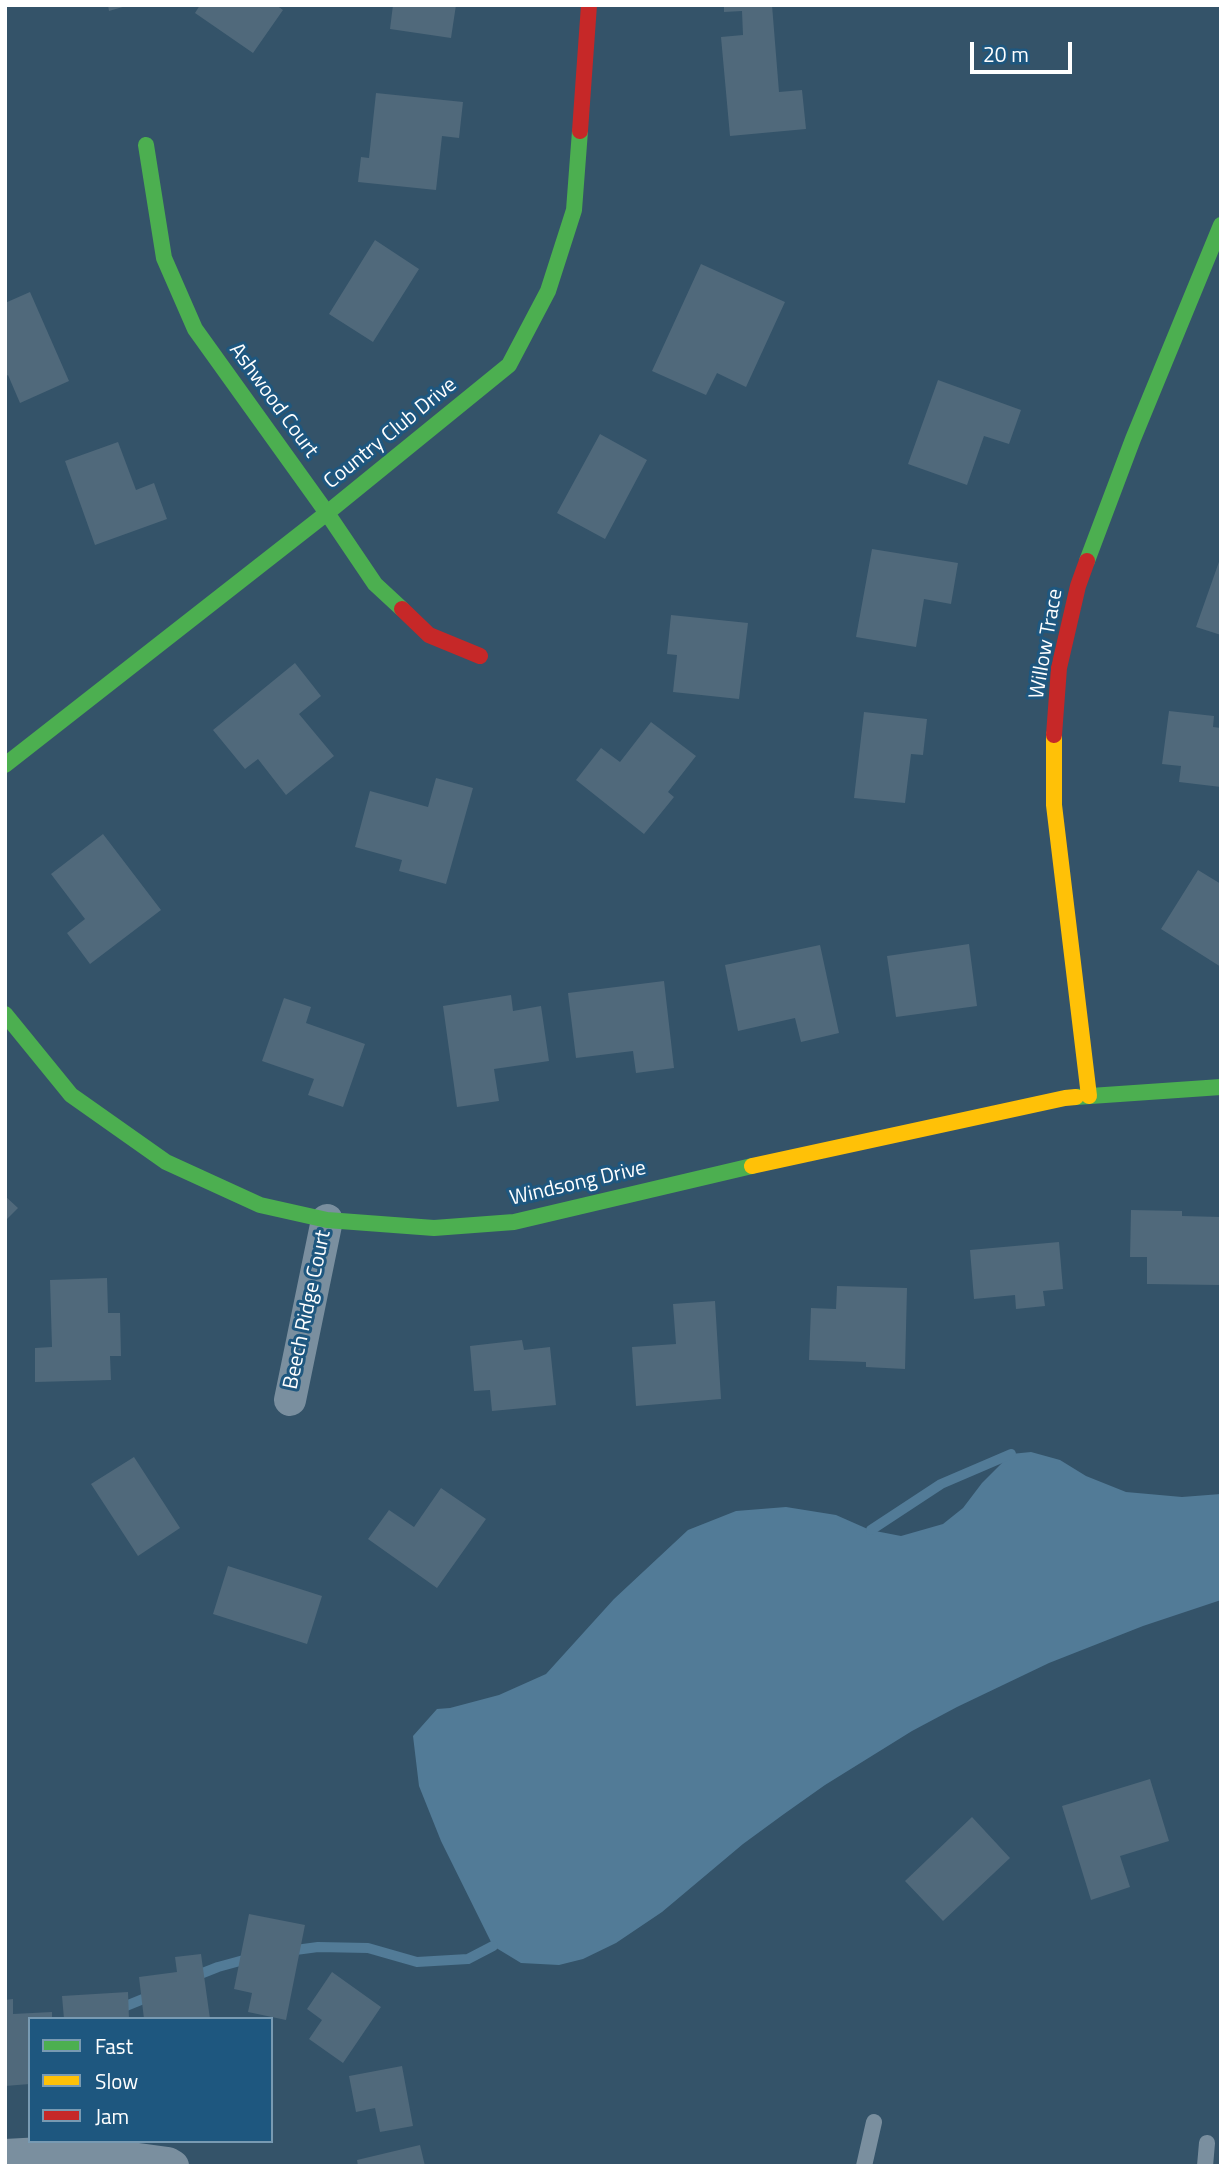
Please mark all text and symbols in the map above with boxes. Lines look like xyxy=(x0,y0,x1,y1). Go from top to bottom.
scale bar xyxy=(974,28,1076,72)
text: 20 m xyxy=(983,38,1029,70)
street label: Ashwood Court xyxy=(223,339,323,463)
street label: Country Club Drive xyxy=(320,373,462,495)
street label: Willow Trace xyxy=(1025,587,1069,701)
street label: Windsong Drive xyxy=(507,1156,649,1212)
street label: Beech Ridge Court xyxy=(279,1228,337,1392)
legend xyxy=(28,2017,273,2143)
text: Fast xyxy=(95,2030,133,2062)
text: Slow xyxy=(95,2065,138,2097)
text: Jam xyxy=(95,2100,129,2132)

